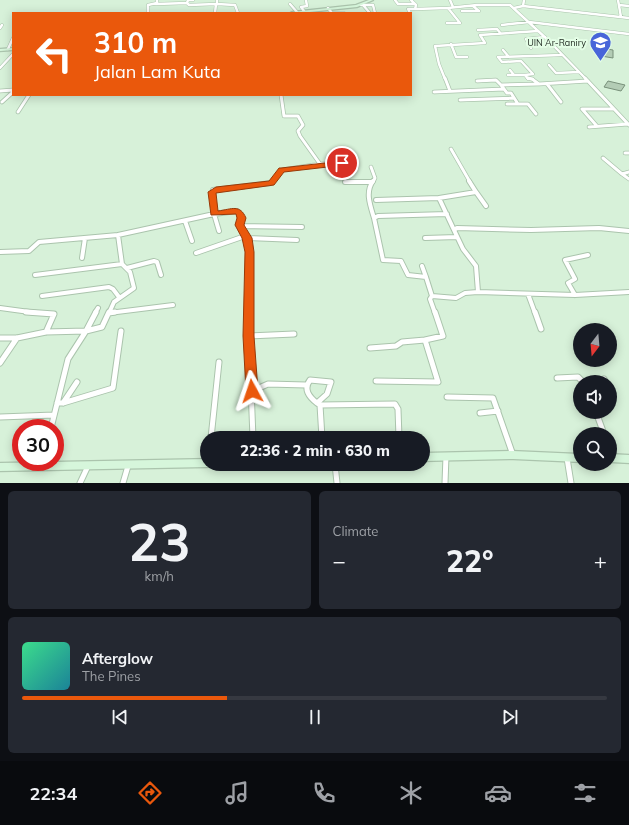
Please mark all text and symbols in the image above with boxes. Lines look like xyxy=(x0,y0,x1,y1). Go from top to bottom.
text: 310 m xyxy=(94,25,177,60)
icon: left xyxy=(28,28,80,80)
school or university icon: UIN Ar-Raniry xyxy=(588,30,614,63)
place label: UIN Ar-Raniry xyxy=(527,37,586,49)
text: Jalan Lam Kuta xyxy=(94,60,221,83)
pin xyxy=(325,146,359,180)
icon: arrive xyxy=(331,152,353,174)
north arrow xyxy=(573,323,617,367)
map controls xyxy=(573,323,617,471)
position arrow xyxy=(231,370,273,412)
button: sound xyxy=(573,375,617,419)
speed limit sign: 30 xyxy=(12,419,64,471)
button: search xyxy=(573,427,617,471)
text: 22:36 · 2 min · 630 m xyxy=(240,441,390,460)
text: 23 xyxy=(128,509,190,574)
text: Climate xyxy=(333,523,378,539)
text: 22° xyxy=(446,542,494,580)
text: − xyxy=(333,547,346,575)
text: + xyxy=(594,547,607,575)
text: km/h xyxy=(145,568,174,584)
text: Afterglow xyxy=(82,649,153,668)
text: The Pines xyxy=(82,668,141,684)
icon: previous xyxy=(109,706,131,728)
icon: pause xyxy=(304,706,326,728)
icon: next xyxy=(499,706,521,728)
icon: directions xyxy=(136,779,164,807)
icon: music xyxy=(223,779,251,807)
icon: phone xyxy=(310,779,338,807)
icon: climate xyxy=(397,779,425,807)
icon: car xyxy=(484,779,512,807)
icon: filters xyxy=(571,779,599,807)
text: 22:34 xyxy=(30,782,77,805)

